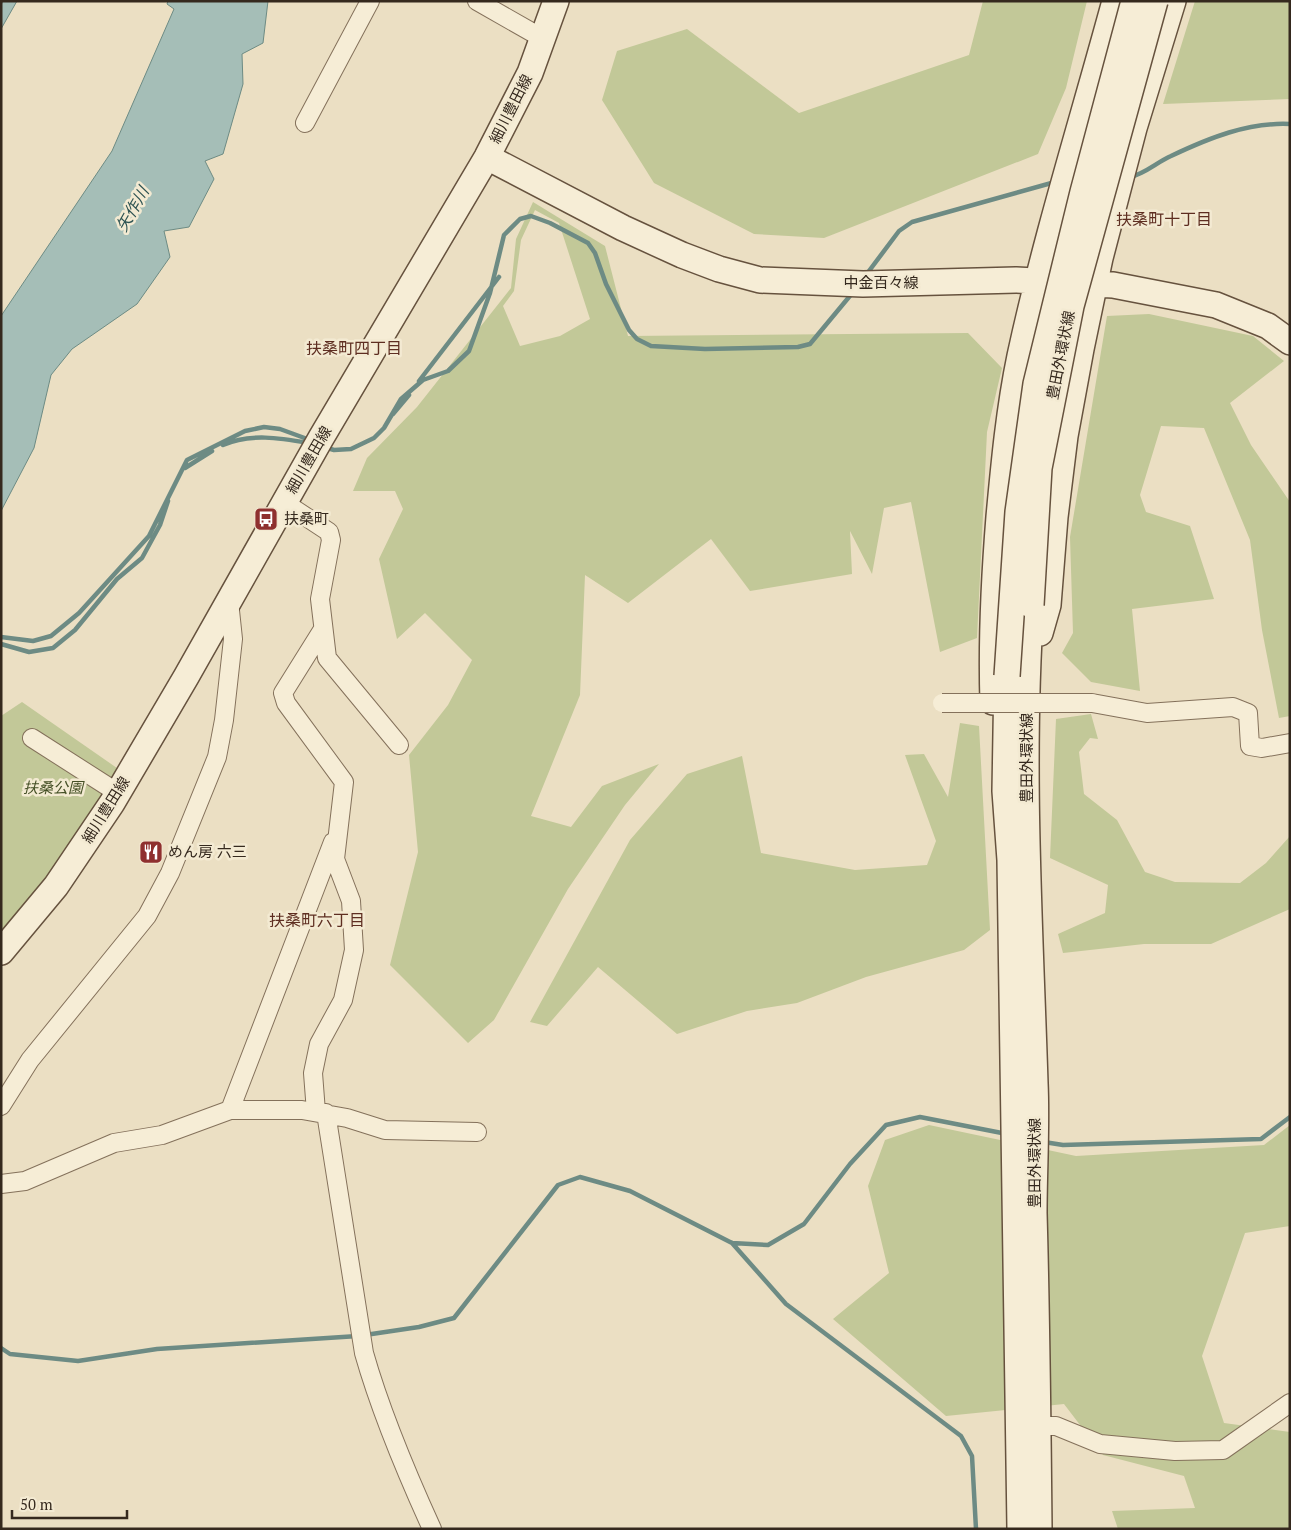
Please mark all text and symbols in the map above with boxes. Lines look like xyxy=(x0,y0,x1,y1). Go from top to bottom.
street label: 細川豊田線 xyxy=(484,71,536,147)
water label: 矢作川 xyxy=(110,181,155,235)
district label: 扶桑町十丁目 xyxy=(1116,208,1212,230)
street label: 中金百々線 xyxy=(843,272,919,292)
street label: 豊田外環状線 xyxy=(1042,309,1078,401)
district label: 扶桑町四丁目 xyxy=(306,337,402,359)
street label: 細川豊田線 xyxy=(281,422,336,497)
bus stop icon: 扶桑町 xyxy=(253,506,279,532)
place label: 扶桑町 xyxy=(284,508,329,528)
street label: 豊田外環状線 xyxy=(1016,713,1036,803)
street label: 細川豊田線 xyxy=(77,772,134,847)
park label: 扶桑公園 xyxy=(23,777,85,797)
restaurant icon: めん房 六三 xyxy=(138,839,164,865)
place label: めん房 六三 xyxy=(168,841,247,861)
district label: 扶桑町六丁目 xyxy=(269,909,365,931)
street label: 豊田外環状線 xyxy=(1024,1118,1044,1208)
scale bar xyxy=(12,1488,128,1520)
text: 50 m xyxy=(20,1494,53,1514)

